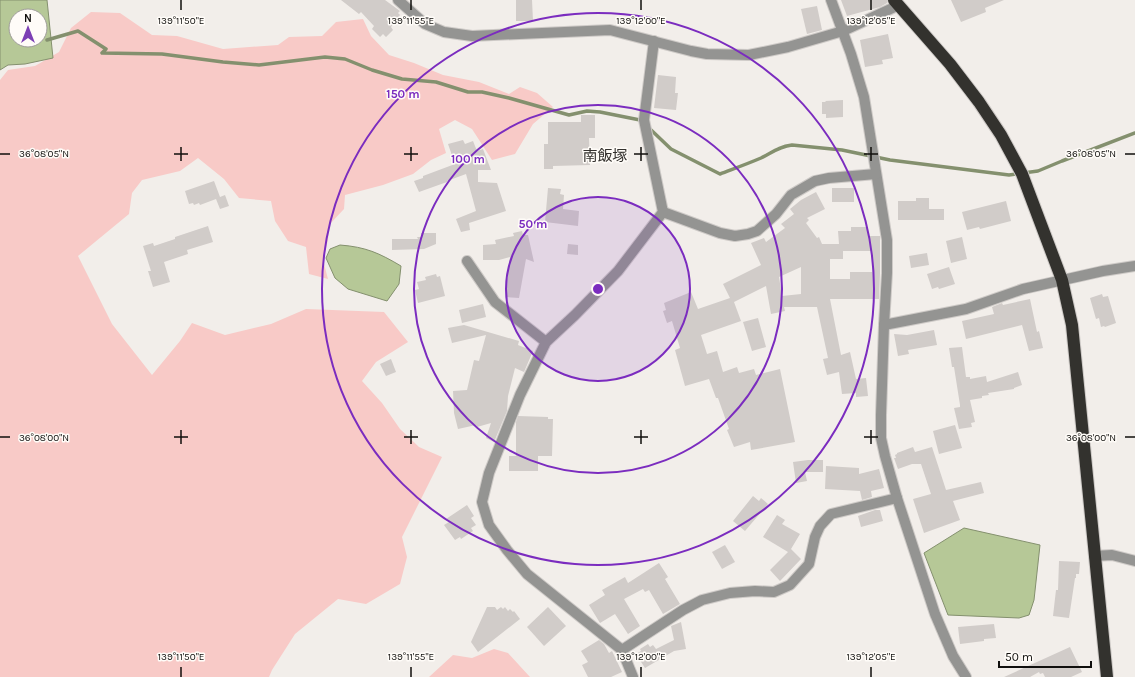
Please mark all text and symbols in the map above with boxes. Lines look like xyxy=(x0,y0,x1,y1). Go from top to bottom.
north arrow xyxy=(8,8,48,48)
text: N xyxy=(24,12,32,25)
text: 139°11'50"E xyxy=(158,15,204,27)
text: 139°11'55"E xyxy=(388,15,434,27)
text: 139°12'00"E xyxy=(616,15,666,27)
text: 139°12'05"E xyxy=(846,15,896,27)
text: 150 m xyxy=(386,87,420,101)
district label: 南飯塚 xyxy=(582,147,628,165)
text: 36°08'05"N xyxy=(19,148,69,160)
text: 36°08'05"N xyxy=(1066,148,1116,160)
text: 100 m xyxy=(451,152,485,166)
text: 50 m xyxy=(519,217,548,231)
centre of rings xyxy=(591,282,605,296)
text: 36°08'00"N xyxy=(19,432,69,444)
text: 36°08'00"N xyxy=(1066,432,1116,444)
scale bar xyxy=(999,643,1091,669)
text: 50 m xyxy=(1005,650,1033,664)
text: 139°11'50"E xyxy=(158,651,204,663)
text: 139°11'55"E xyxy=(388,651,434,663)
text: 139°12'00"E xyxy=(616,651,666,663)
text: 139°12'05"E xyxy=(846,651,896,663)

